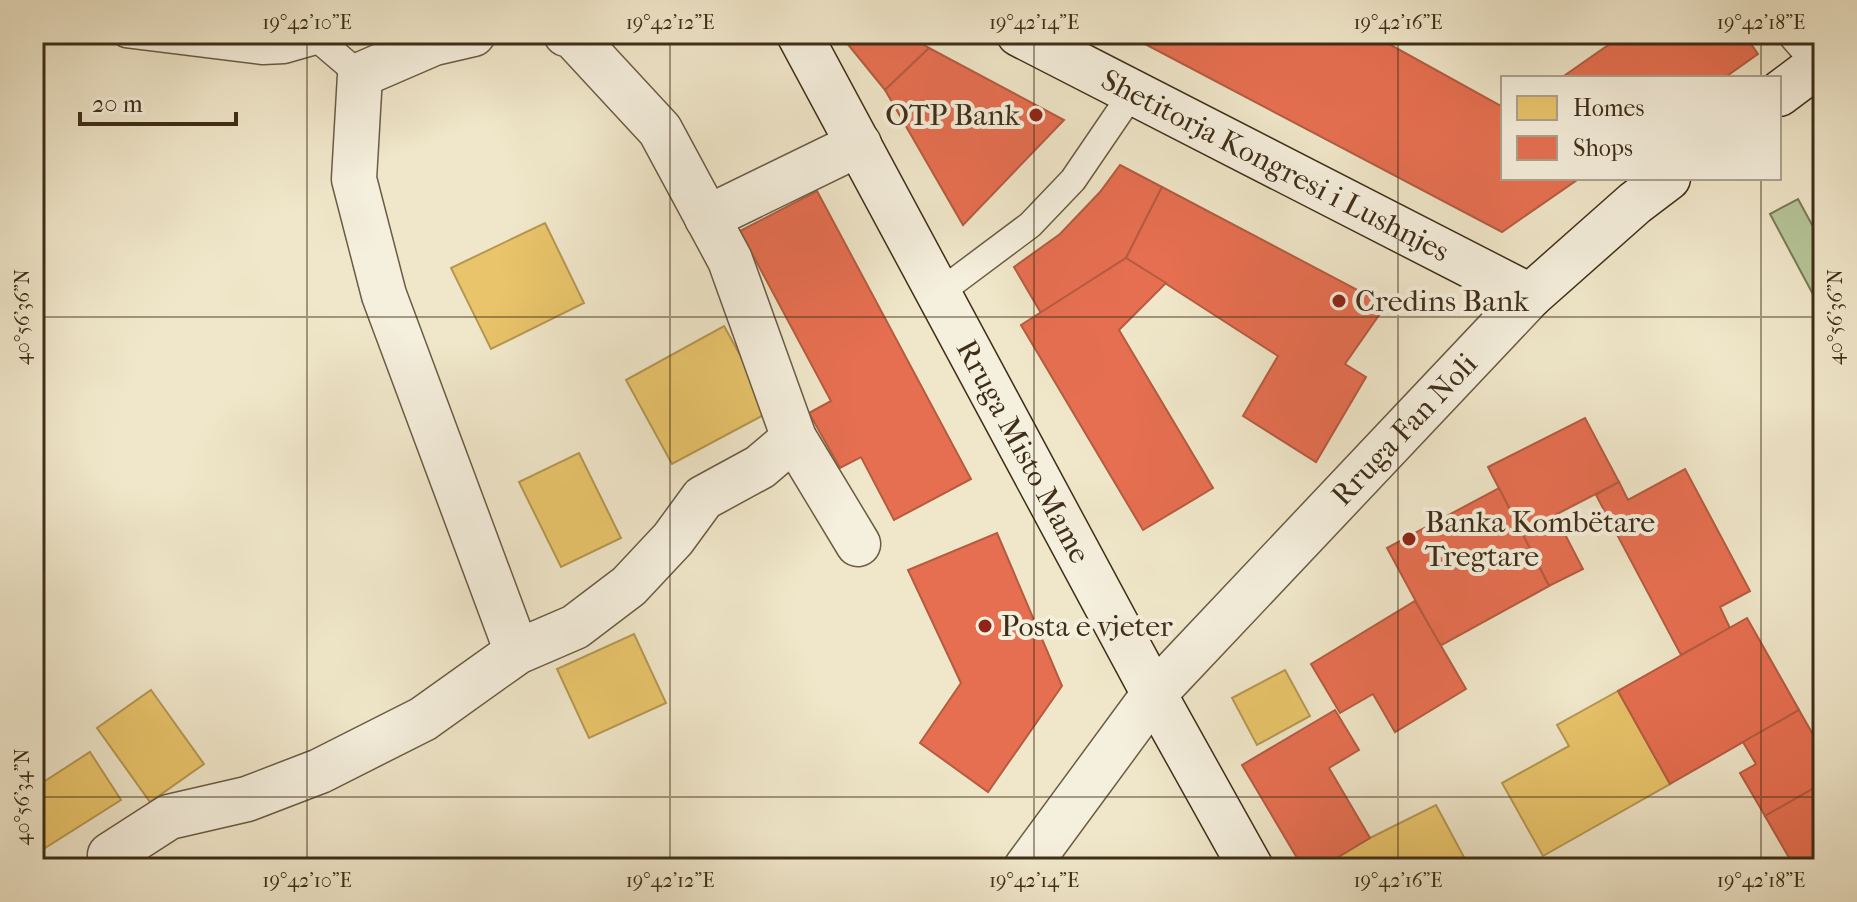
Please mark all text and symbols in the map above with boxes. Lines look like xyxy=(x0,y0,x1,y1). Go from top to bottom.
text: 19°42'10"E xyxy=(262,11,352,34)
text: 19°42'12"E xyxy=(626,11,714,34)
text: 19°42'14"E xyxy=(989,11,1079,34)
text: 19°42'16"E xyxy=(1353,11,1443,34)
text: 19°42'18"E xyxy=(1717,11,1805,34)
street label: Shetitorja Kongresi i Lushnjes xyxy=(1095,62,1455,270)
scale bar xyxy=(80,76,236,126)
legend xyxy=(1501,76,1781,180)
text: 20 m xyxy=(92,90,143,118)
text: Homes xyxy=(1573,94,1644,122)
place label: OTP Bank xyxy=(885,98,1021,133)
marker: OTP Bank xyxy=(1027,106,1045,124)
text: Shops xyxy=(1573,134,1633,162)
text: 40°56'36"N xyxy=(11,269,34,365)
text: 40°56'36"N xyxy=(1824,269,1847,365)
place label: Credins Bank xyxy=(1355,284,1529,319)
marker: Credins Bank xyxy=(1330,292,1348,310)
street label: Rruga Misto Mame xyxy=(949,334,1097,570)
street label: Rruga Fan Noli xyxy=(1324,346,1484,513)
place label: Banka Kombëtare Tregtare xyxy=(1425,505,1655,574)
marker: Banka Kombëtare Tregtare xyxy=(1400,530,1418,548)
place label: Posta e vjeter xyxy=(1001,609,1173,644)
marker: Posta e vjeter xyxy=(976,617,994,635)
text: 40°56'34"N xyxy=(11,749,34,845)
text: 19°42'10"E xyxy=(262,869,352,892)
text: 19°42'12"E xyxy=(626,869,714,892)
text: 19°42'14"E xyxy=(989,869,1079,892)
text: 19°42'16"E xyxy=(1353,869,1443,892)
text: 19°42'18"E xyxy=(1717,869,1805,892)

